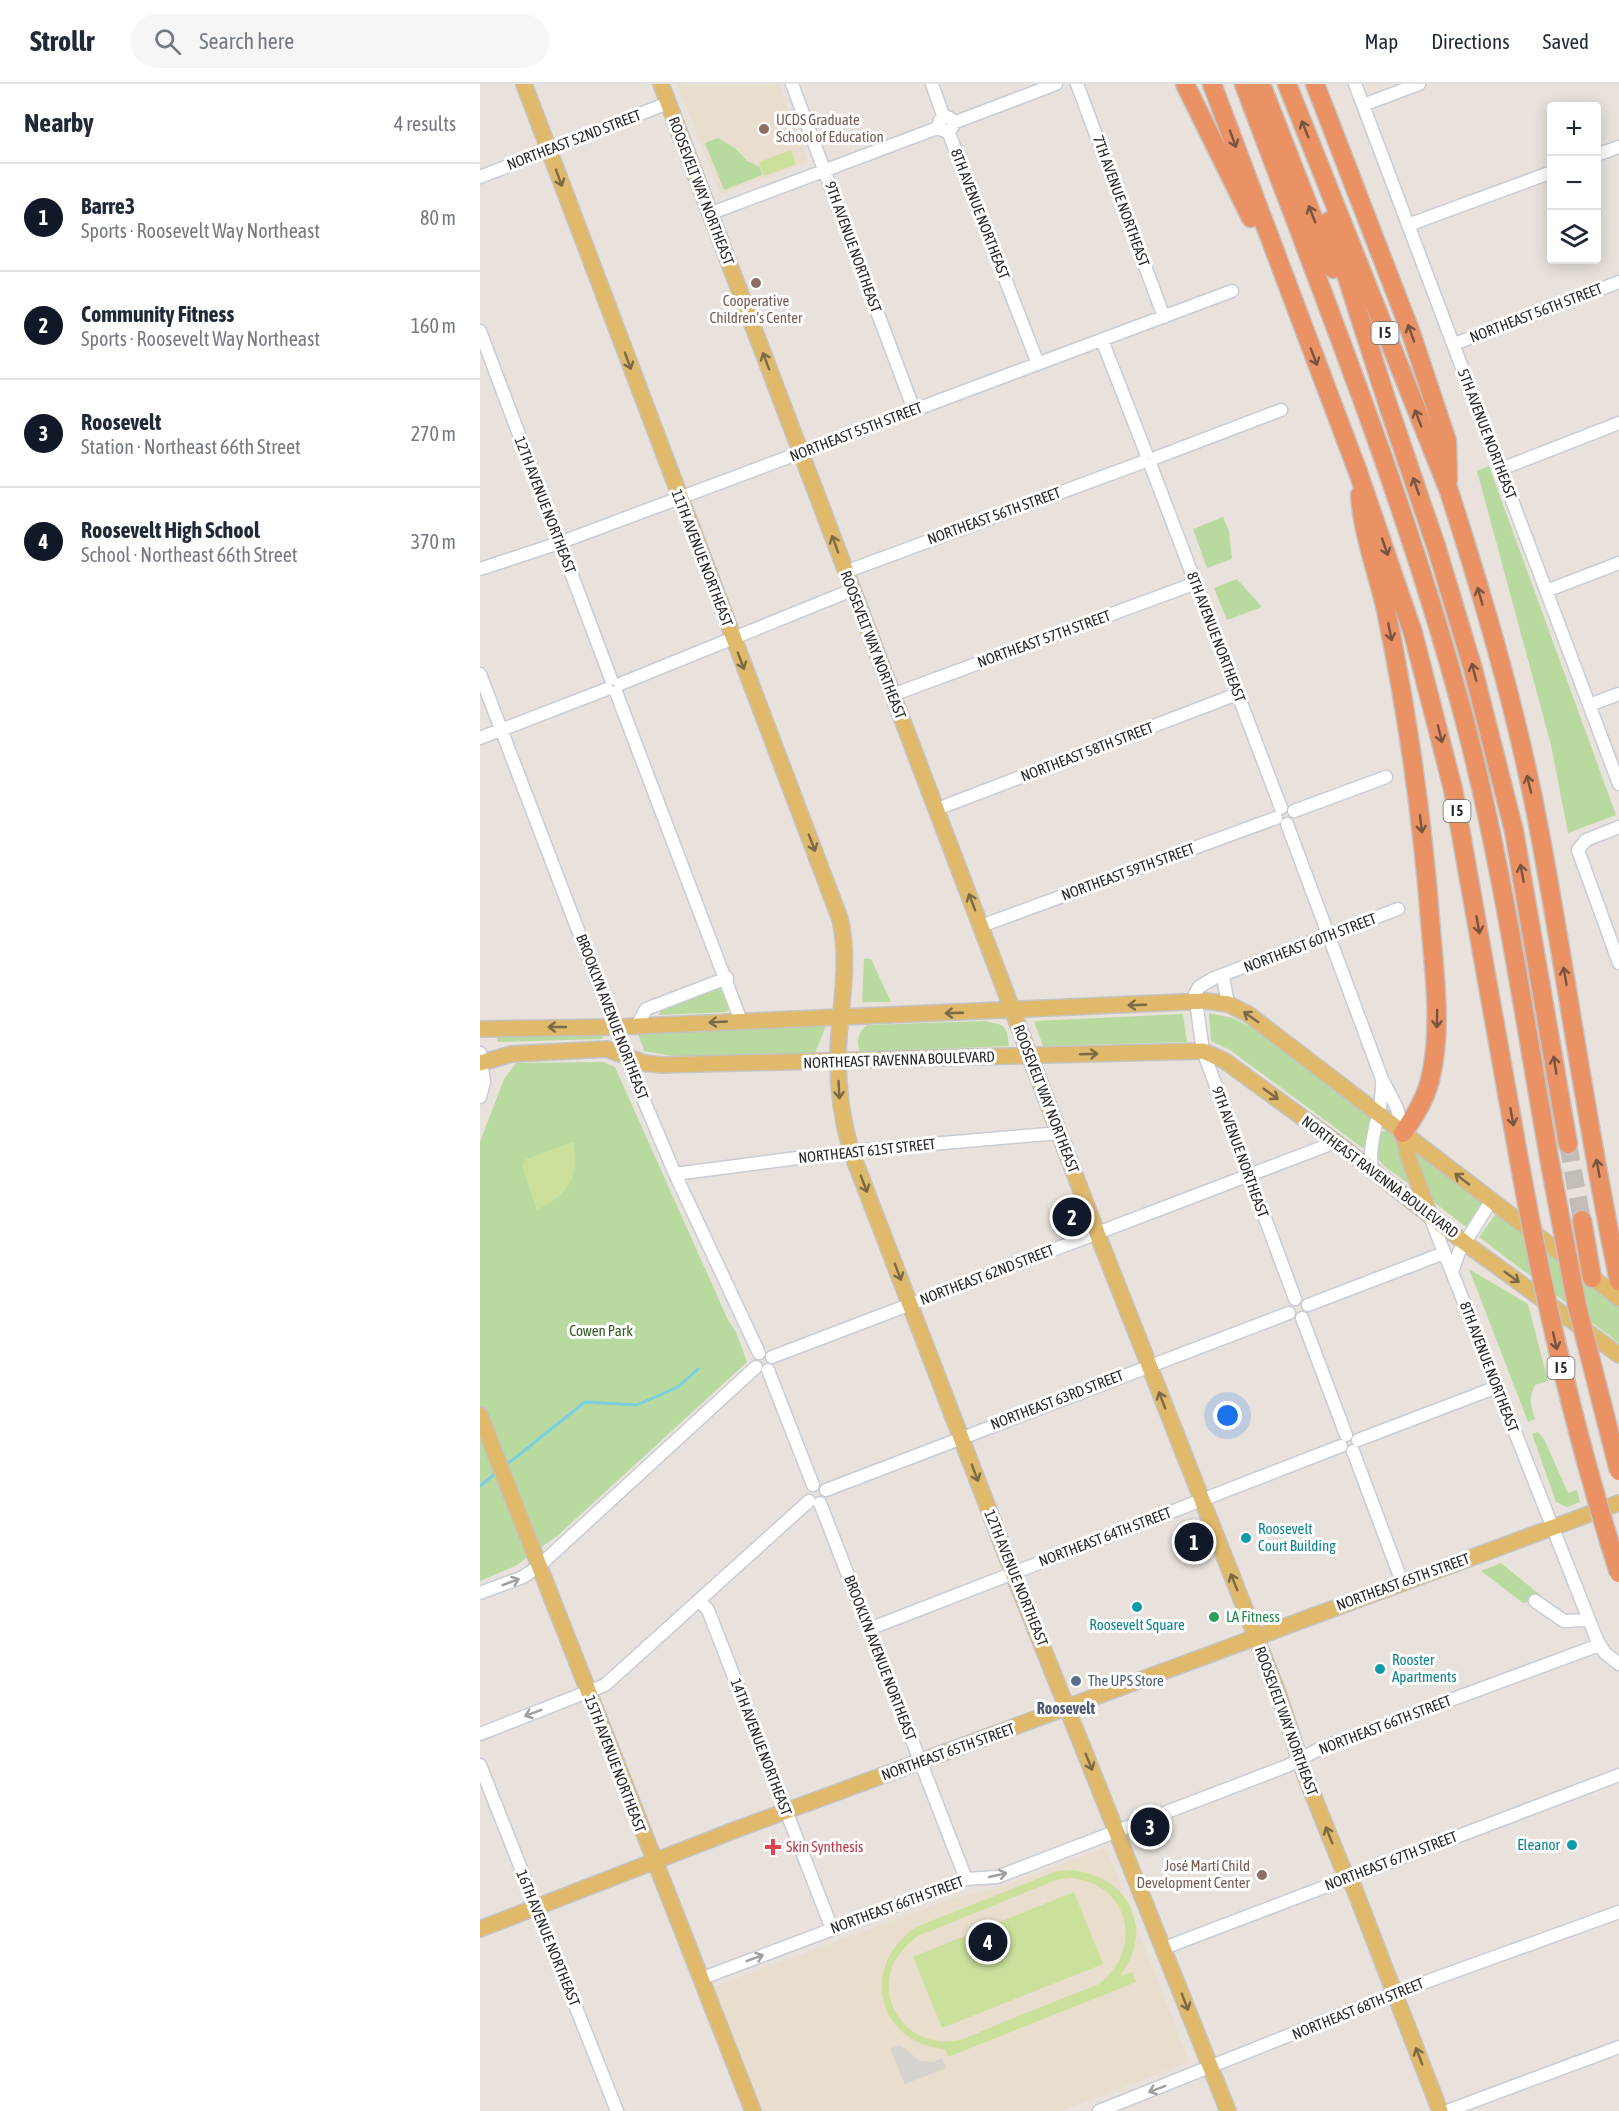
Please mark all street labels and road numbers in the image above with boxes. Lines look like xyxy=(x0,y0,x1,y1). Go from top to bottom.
street label: NORTHEAST 52ND STREET xyxy=(504,106,644,173)
street label: ROOSEVELT WAY NORTHEAST xyxy=(665,114,738,268)
street label: 7TH AVENUE NORTHEAST xyxy=(1090,133,1153,269)
street label: 8TH AVENUE NORTHEAST xyxy=(948,146,1013,282)
street label: 9TH AVENUE NORTHEAST xyxy=(822,179,885,315)
street label: NORTHEAST 56TH STREET xyxy=(1467,279,1605,346)
road number: I 5 xyxy=(1372,322,1398,344)
street label: 5TH AVENUE NORTHEAST xyxy=(1455,366,1520,502)
street label: NORTHEAST 55TH STREET xyxy=(787,398,925,465)
street label: 12TH AVENUE NORTHEAST xyxy=(511,434,580,576)
street label: NORTHEAST 56TH STREET xyxy=(925,483,1063,548)
street label: 11TH AVENUE NORTHEAST xyxy=(668,487,737,629)
street label: ROOSEVELT WAY NORTHEAST xyxy=(837,568,910,722)
street label: 8TH AVENUE NORTHEAST xyxy=(1184,569,1249,705)
street label: NORTHEAST 57TH STREET xyxy=(975,606,1113,671)
street label: NORTHEAST 58TH STREET xyxy=(1018,718,1156,785)
road number: I 5 xyxy=(1444,800,1470,822)
street label: NORTHEAST 59TH STREET xyxy=(1059,839,1197,904)
street label: NORTHEAST 60TH STREET xyxy=(1241,909,1379,976)
street label: BROOKLYN AVENUE NORTHEAST xyxy=(573,932,652,1102)
street label: ROOSEVELT WAY NORTHEAST xyxy=(1010,1022,1083,1176)
street label: NORTHEAST RAVENNA BOULEVARD xyxy=(803,1048,995,1071)
street label: 9TH AVENUE NORTHEAST xyxy=(1209,1084,1272,1220)
street label: NORTHEAST RAVENNA BOULEVARD xyxy=(1299,1112,1462,1241)
street label: NORTHEAST 61ST STREET xyxy=(797,1135,937,1166)
street label: NORTHEAST 62ND STREET xyxy=(917,1241,1057,1308)
street label: 8TH AVENUE NORTHEAST xyxy=(1457,1299,1522,1435)
road number: I 5 xyxy=(1548,1357,1574,1379)
street label: NORTHEAST 63RD STREET xyxy=(988,1366,1126,1433)
street label: NORTHEAST 64TH STREET xyxy=(1036,1503,1174,1570)
street label: 12TH AVENUE NORTHEAST xyxy=(981,1507,1052,1649)
street label: NORTHEAST 65TH STREET xyxy=(1334,1549,1472,1614)
street label: BROOKLYN AVENUE NORTHEAST xyxy=(841,1573,920,1743)
street label: ROOSEVELT WAY NORTHEAST xyxy=(1252,1644,1322,1798)
street label: 14TH AVENUE NORTHEAST xyxy=(727,1676,796,1818)
street label: NORTHEAST 66TH STREET xyxy=(1316,1691,1454,1758)
street label: 15TH AVENUE NORTHEAST xyxy=(581,1693,650,1835)
street label: NORTHEAST 65TH STREET xyxy=(879,1719,1017,1784)
street label: NORTHEAST 67TH STREET xyxy=(1322,1827,1460,1894)
street label: 16TH AVENUE NORTHEAST xyxy=(513,1867,584,2009)
street label: NORTHEAST 66TH STREET xyxy=(828,1872,966,1937)
street label: NORTHEAST 68TH STREET xyxy=(1290,1974,1426,2043)

